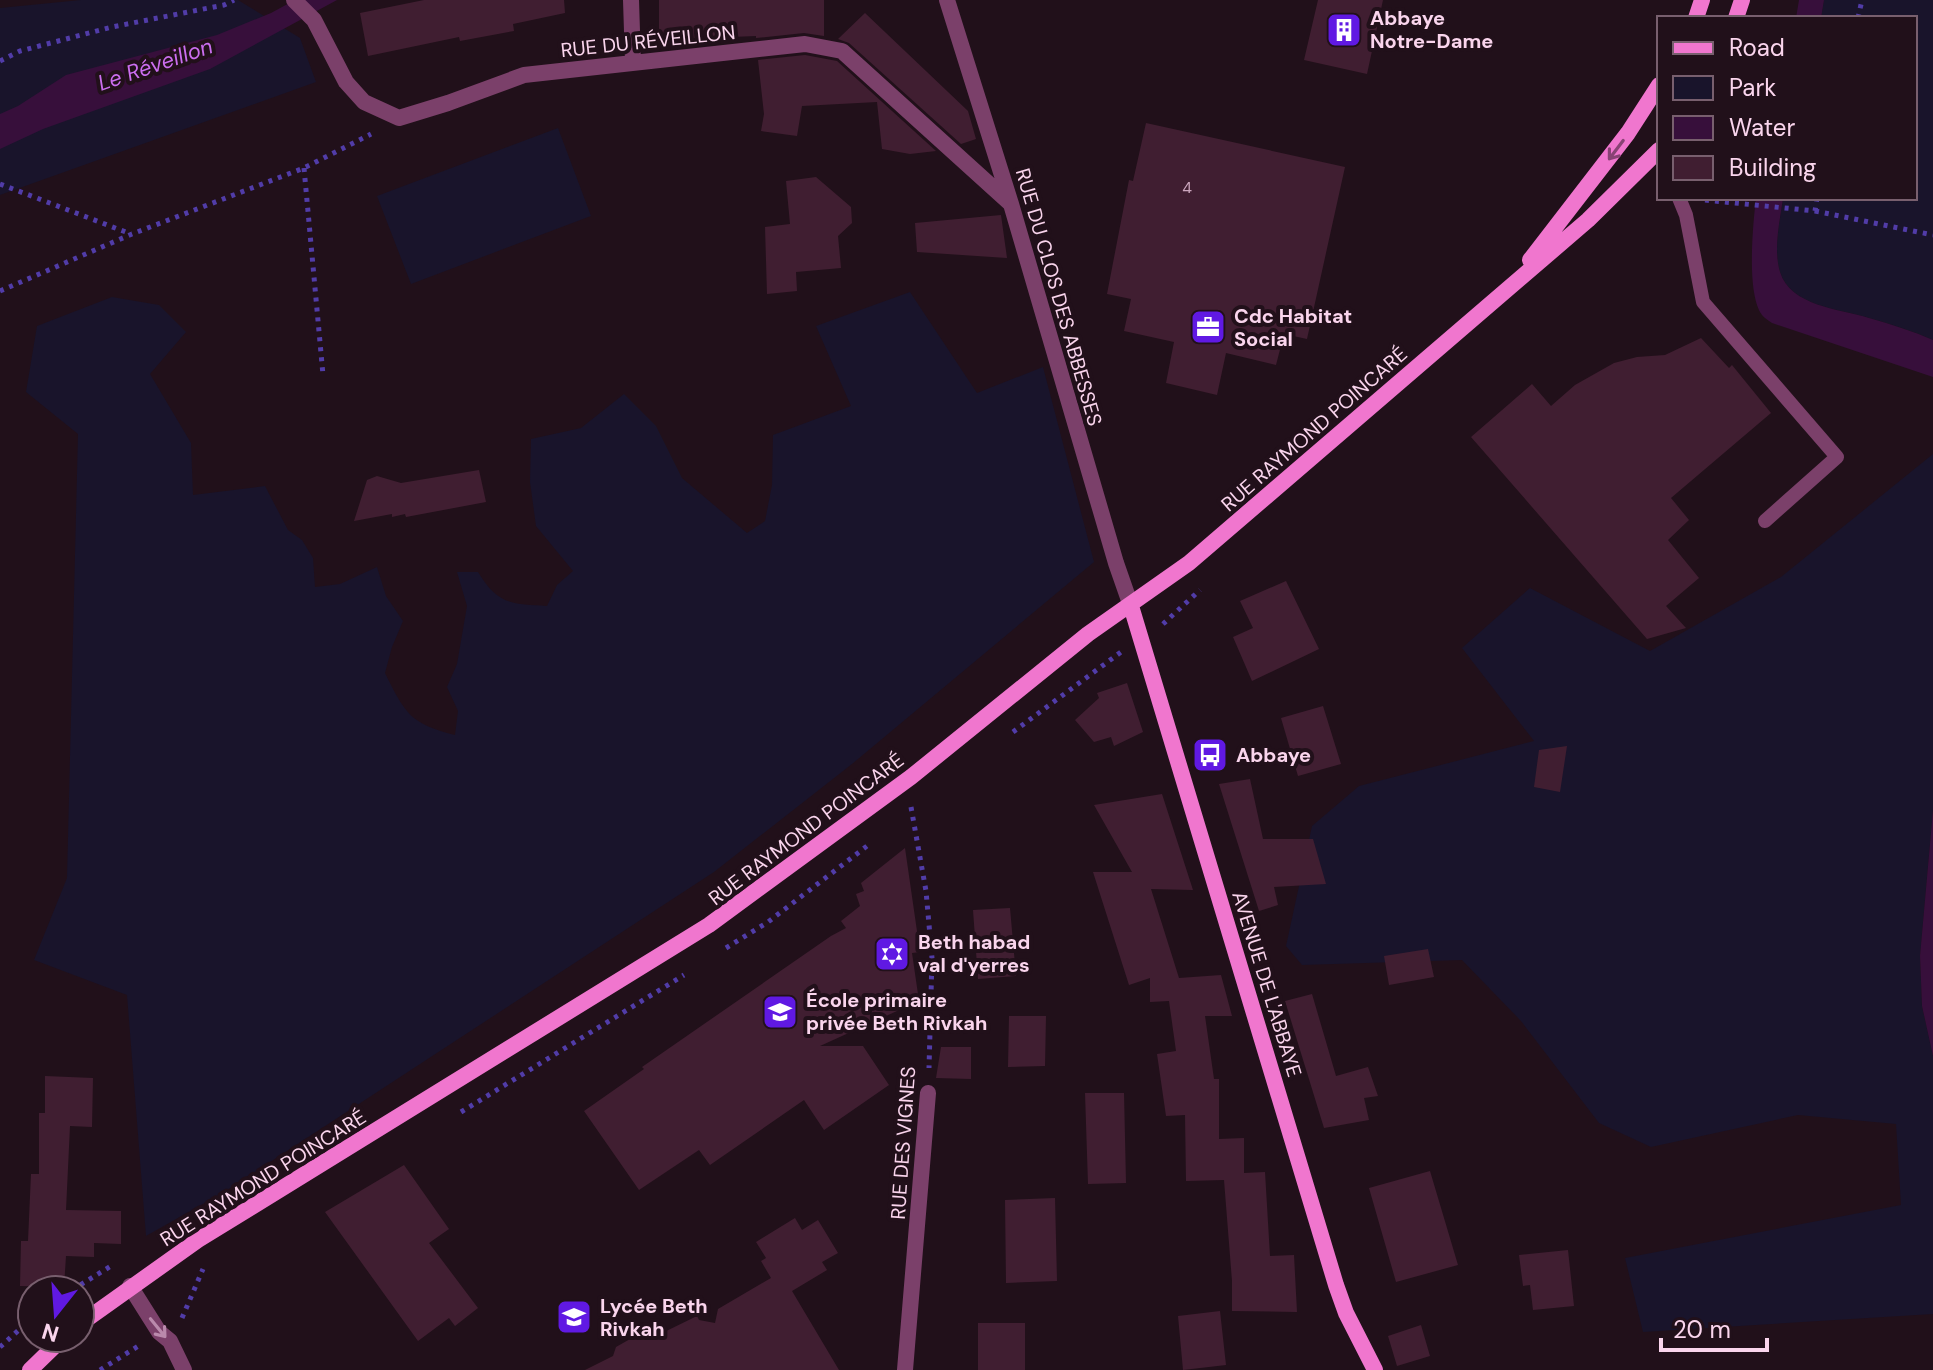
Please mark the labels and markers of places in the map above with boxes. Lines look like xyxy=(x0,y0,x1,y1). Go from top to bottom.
place label: Abbaye Notre-Dame xyxy=(1370,5,1493,54)
building icon: Abbaye Notre-Dame xyxy=(1325,11,1363,49)
place label: Cdc Habitat Social xyxy=(1234,303,1352,352)
office icon: Cdc Habitat Social xyxy=(1189,308,1227,346)
bus stop icon: Abbaye xyxy=(1191,736,1229,774)
place label: Abbaye xyxy=(1236,742,1311,768)
place label: Beth habad val d'yerres xyxy=(918,929,1030,978)
synagogue icon: Beth habad val d'yerres xyxy=(873,935,911,973)
place label: École primaire privée Beth Rivkah xyxy=(806,987,987,1036)
school or university icon: École primaire privée Beth Rivkah xyxy=(761,993,799,1031)
place label: Lycée Beth Rivkah xyxy=(600,1293,708,1342)
school or university icon: Lycée Beth Rivkah xyxy=(555,1298,593,1336)

